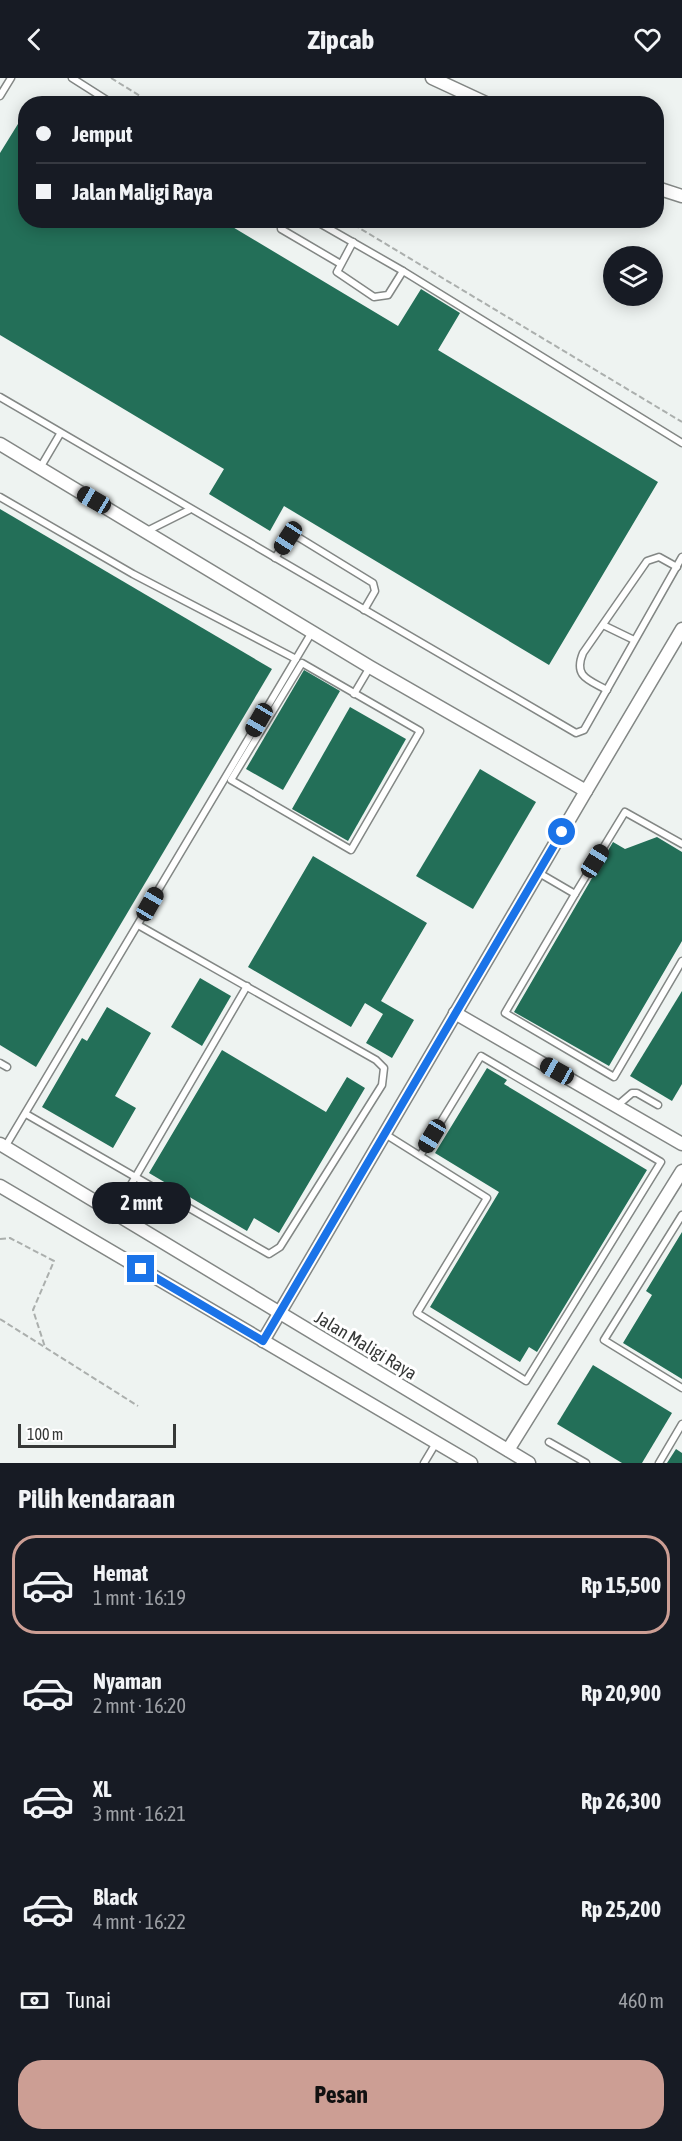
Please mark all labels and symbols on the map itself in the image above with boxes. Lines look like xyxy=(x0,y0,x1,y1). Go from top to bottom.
car xyxy=(74,483,114,517)
car xyxy=(271,518,305,558)
car xyxy=(242,700,276,740)
route start xyxy=(548,818,575,845)
car xyxy=(578,841,612,881)
car xyxy=(133,884,167,924)
car xyxy=(537,1054,577,1088)
car xyxy=(415,1116,449,1156)
callout: 2 mnt xyxy=(92,1182,190,1224)
route end xyxy=(127,1255,154,1282)
street label: Jalan Maligi Raya xyxy=(311,1306,421,1384)
scale bar xyxy=(18,1421,176,1448)

